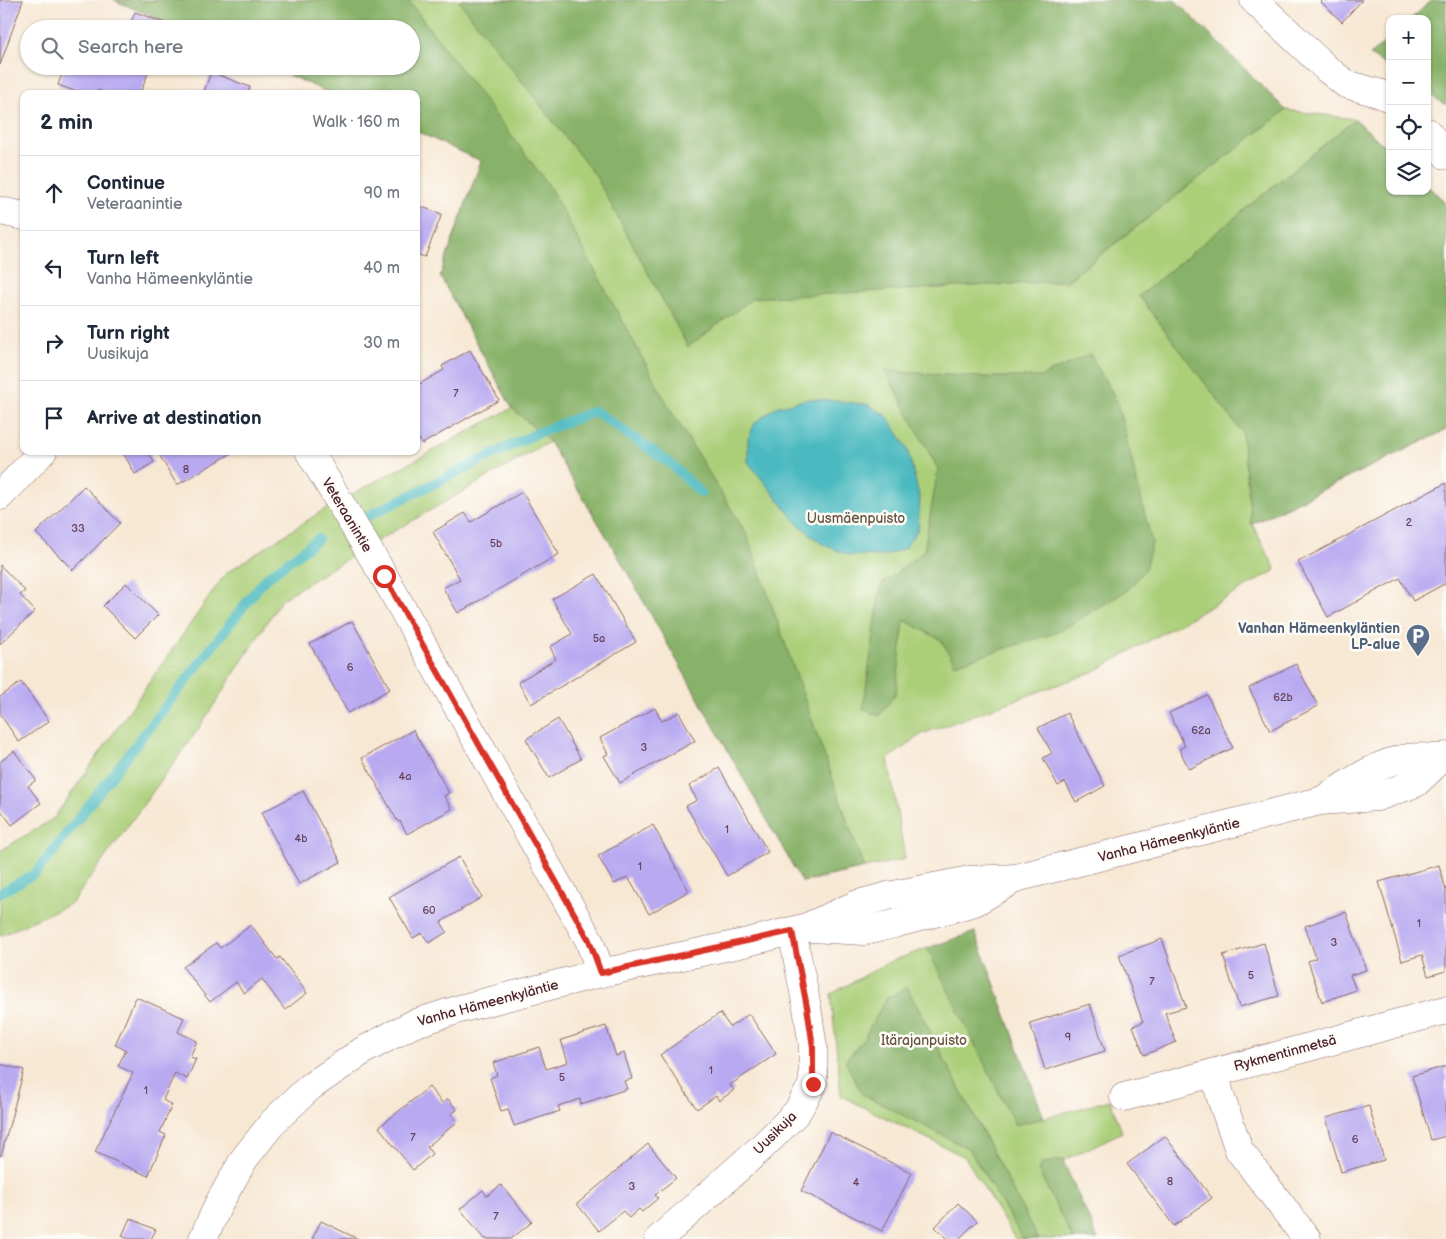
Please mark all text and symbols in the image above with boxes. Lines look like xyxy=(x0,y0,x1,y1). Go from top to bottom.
map controls xyxy=(1386,15,1431,195)
button: + xyxy=(1386,15,1431,60)
search box xyxy=(20,20,420,75)
icon: search xyxy=(38,34,66,62)
text: Search here xyxy=(78,36,183,59)
button: − xyxy=(1386,60,1431,105)
button: locate xyxy=(1386,105,1431,150)
text: 2 min xyxy=(40,110,93,135)
text: Walk · 160 m xyxy=(312,113,400,132)
button: layers xyxy=(1386,150,1431,195)
text: Continue xyxy=(87,172,165,195)
icon: ahead xyxy=(40,179,68,207)
text: 90 m xyxy=(364,184,400,203)
text: Veteraanintie xyxy=(87,195,183,214)
text: Turn left xyxy=(87,247,159,270)
icon: left xyxy=(40,254,68,282)
text: 40 m xyxy=(363,259,400,278)
text: Vanha Hämeenkyläntie xyxy=(87,270,253,289)
text: Turn right xyxy=(87,322,170,345)
icon: right xyxy=(40,329,68,357)
text: 30 m xyxy=(363,334,400,353)
text: Uusikuja xyxy=(87,345,149,364)
house number: 7 xyxy=(453,387,459,400)
icon: arrive xyxy=(40,404,68,432)
text: Arrive at destination xyxy=(87,407,262,430)
house number: 8 xyxy=(183,463,189,476)
street label: Veteraanintie xyxy=(318,475,376,555)
park label: Uusmäenpuisto xyxy=(807,510,905,527)
house number: 2 xyxy=(1406,516,1413,529)
house number: 33 xyxy=(71,522,85,535)
house number: 5b xyxy=(490,537,502,550)
route start xyxy=(373,565,396,588)
place label: Vanhan Hämeenkyläntien LP-alue xyxy=(1238,620,1400,653)
parking icon: Vanhan Hämeenkyläntien LP-alue xyxy=(1405,623,1431,657)
house number: 5a xyxy=(593,632,605,645)
house number: 6 xyxy=(347,661,354,674)
house number: 62b xyxy=(1273,691,1293,704)
house number: 62a xyxy=(1191,724,1211,737)
house number: 3 xyxy=(641,741,648,754)
house number: 4a xyxy=(399,770,411,783)
street label: Vanha Hämeenkyläntie xyxy=(1096,814,1242,866)
house number: 1 xyxy=(725,823,729,836)
house number: 4b xyxy=(295,832,307,845)
house number: 1 xyxy=(638,860,642,873)
house number: 60 xyxy=(422,904,436,917)
house number: 1 xyxy=(1417,917,1421,930)
house number: 3 xyxy=(1331,936,1338,949)
house number: 5 xyxy=(1248,969,1254,982)
house number: 7 xyxy=(1149,975,1155,988)
street label: Vanha Hämeenkyläntie xyxy=(416,976,560,1030)
house number: 9 xyxy=(1065,1031,1071,1044)
street label: Rykmentinmetsä xyxy=(1232,1031,1338,1075)
park label: Itärajanpuisto xyxy=(881,1032,967,1049)
house number: 1 xyxy=(709,1064,713,1077)
house number: 5 xyxy=(559,1071,565,1084)
route end xyxy=(802,1073,825,1096)
house number: 1 xyxy=(144,1084,148,1097)
street label: Uusikuja xyxy=(750,1108,800,1158)
house number: 7 xyxy=(410,1131,416,1144)
house number: 6 xyxy=(1352,1133,1359,1146)
house number: 8 xyxy=(1167,1175,1173,1188)
house number: 4 xyxy=(853,1176,860,1189)
house number: 3 xyxy=(629,1180,636,1193)
house number: 7 xyxy=(493,1210,499,1223)

